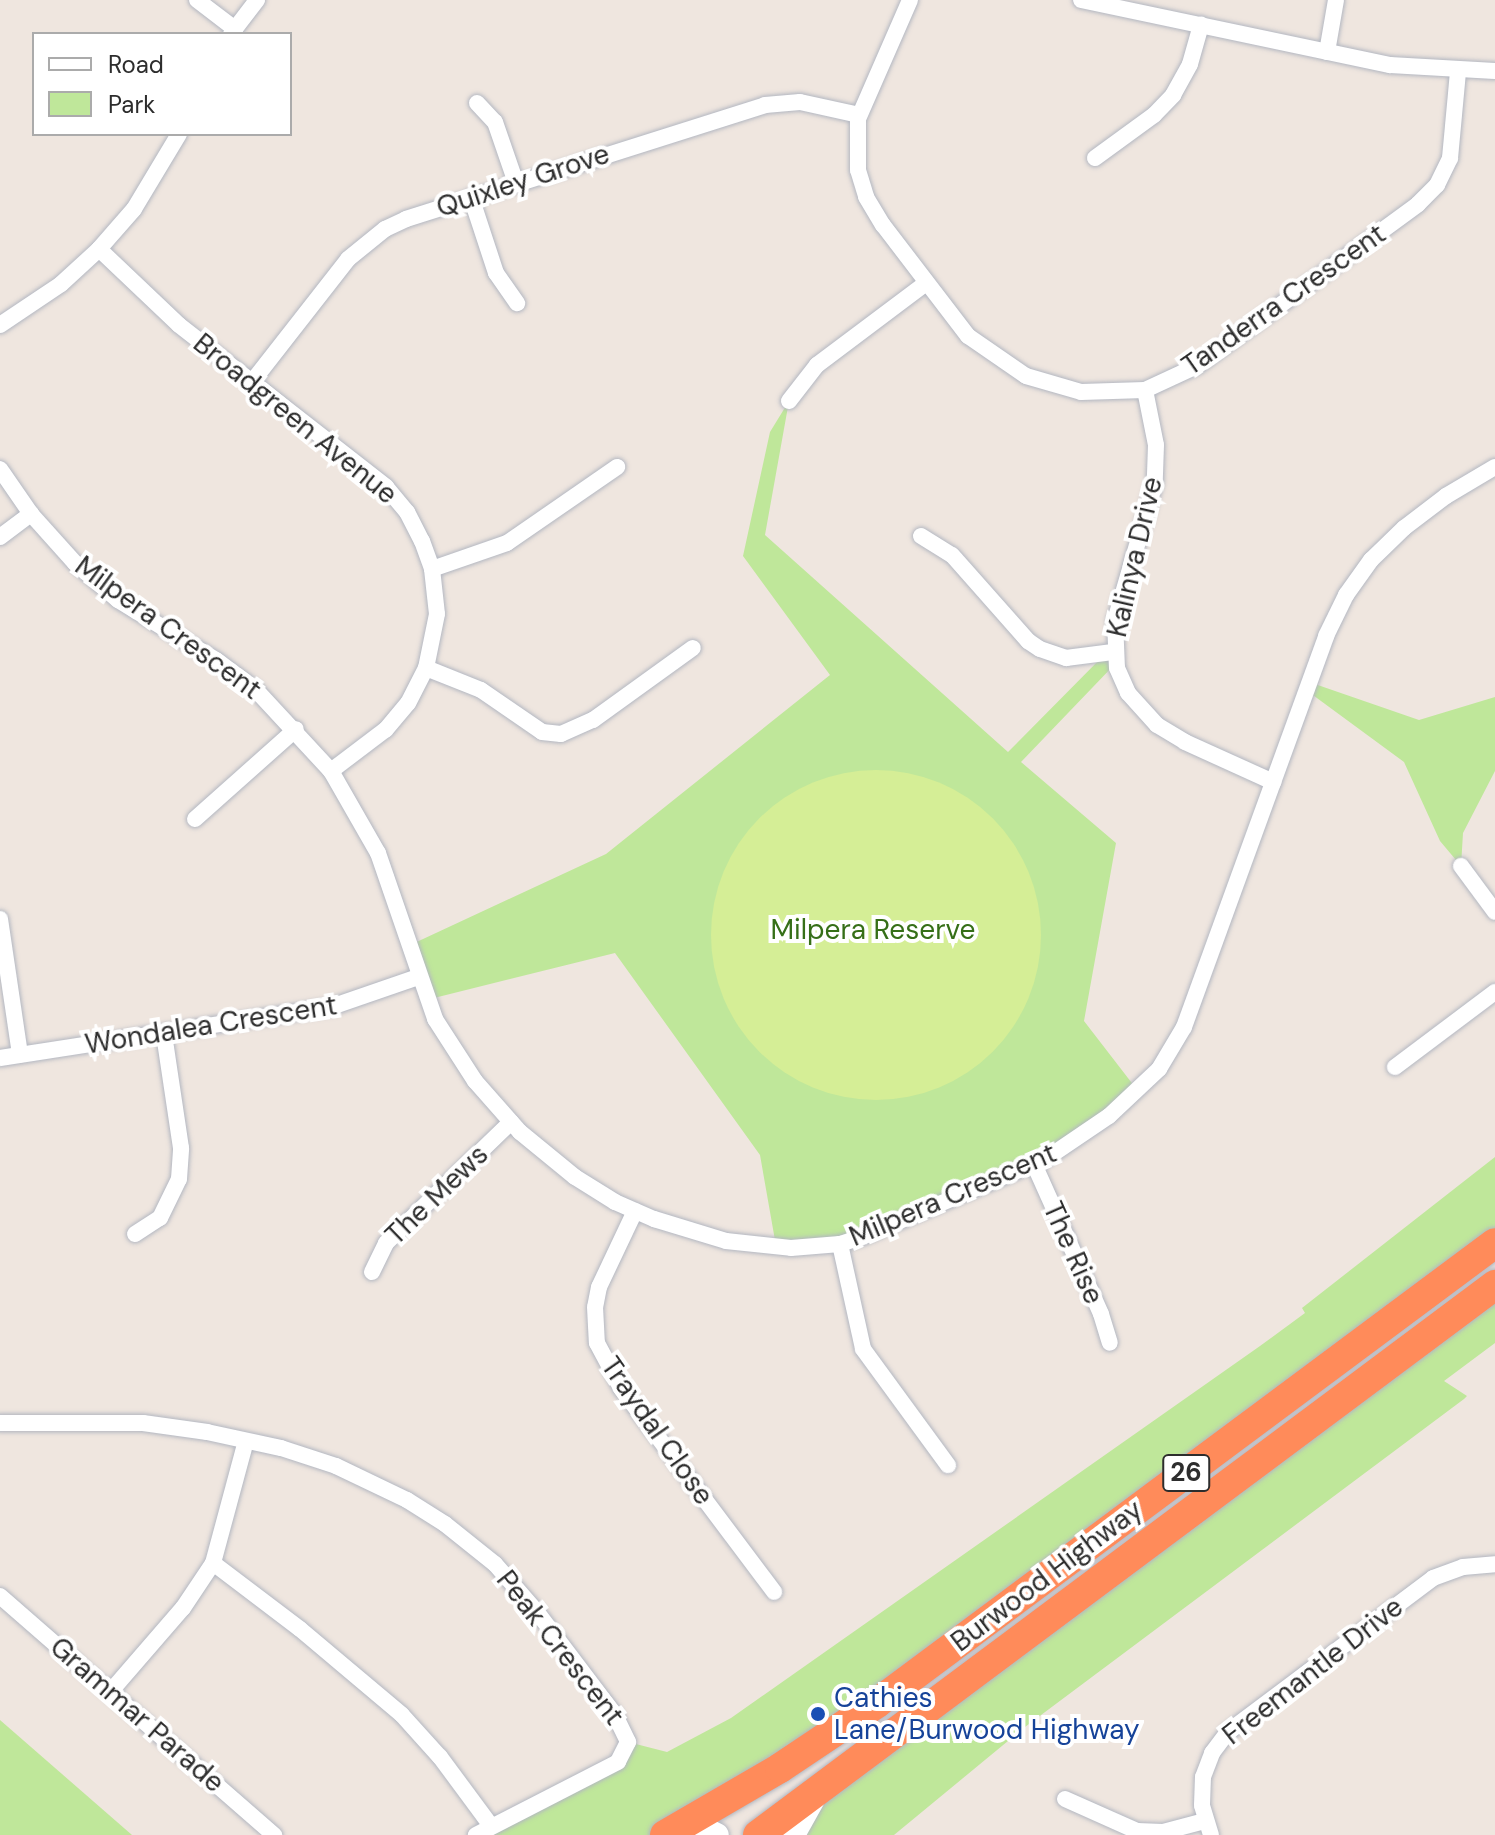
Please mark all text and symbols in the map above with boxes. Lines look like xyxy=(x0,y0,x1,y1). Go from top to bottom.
legend xyxy=(32,32,292,136)
text: Road xyxy=(108,49,164,80)
text: Park xyxy=(108,89,155,120)
street label: Quixley Grove xyxy=(432,137,614,225)
street label: Tanderra Crescent xyxy=(1176,217,1392,383)
street label: Broadgreen Avenue xyxy=(186,327,404,511)
street label: Kalinya Drive xyxy=(1100,474,1170,640)
street label: Milpera Crescent xyxy=(68,549,268,707)
park label: Milpera Reserve xyxy=(771,913,975,947)
street label: Wondalea Crescent xyxy=(83,988,339,1062)
street label: Milpera Crescent xyxy=(844,1136,1062,1254)
street label: The Mews xyxy=(379,1138,495,1252)
street label: The Rise xyxy=(1036,1197,1110,1309)
street label: Traydal Close xyxy=(594,1351,720,1511)
road number: 26 xyxy=(1162,1451,1210,1495)
street label: Burwood Highway xyxy=(945,1493,1149,1659)
street label: Peak Crescent xyxy=(489,1564,631,1732)
street label: Freemantle Drive xyxy=(1216,1590,1410,1752)
street label: Grammar Parade xyxy=(43,1630,231,1800)
place label: Cathies Lane/Burwood Highway xyxy=(834,1681,1140,1747)
marker: Cathies Lane/Burwood Highway xyxy=(809,1705,827,1723)

